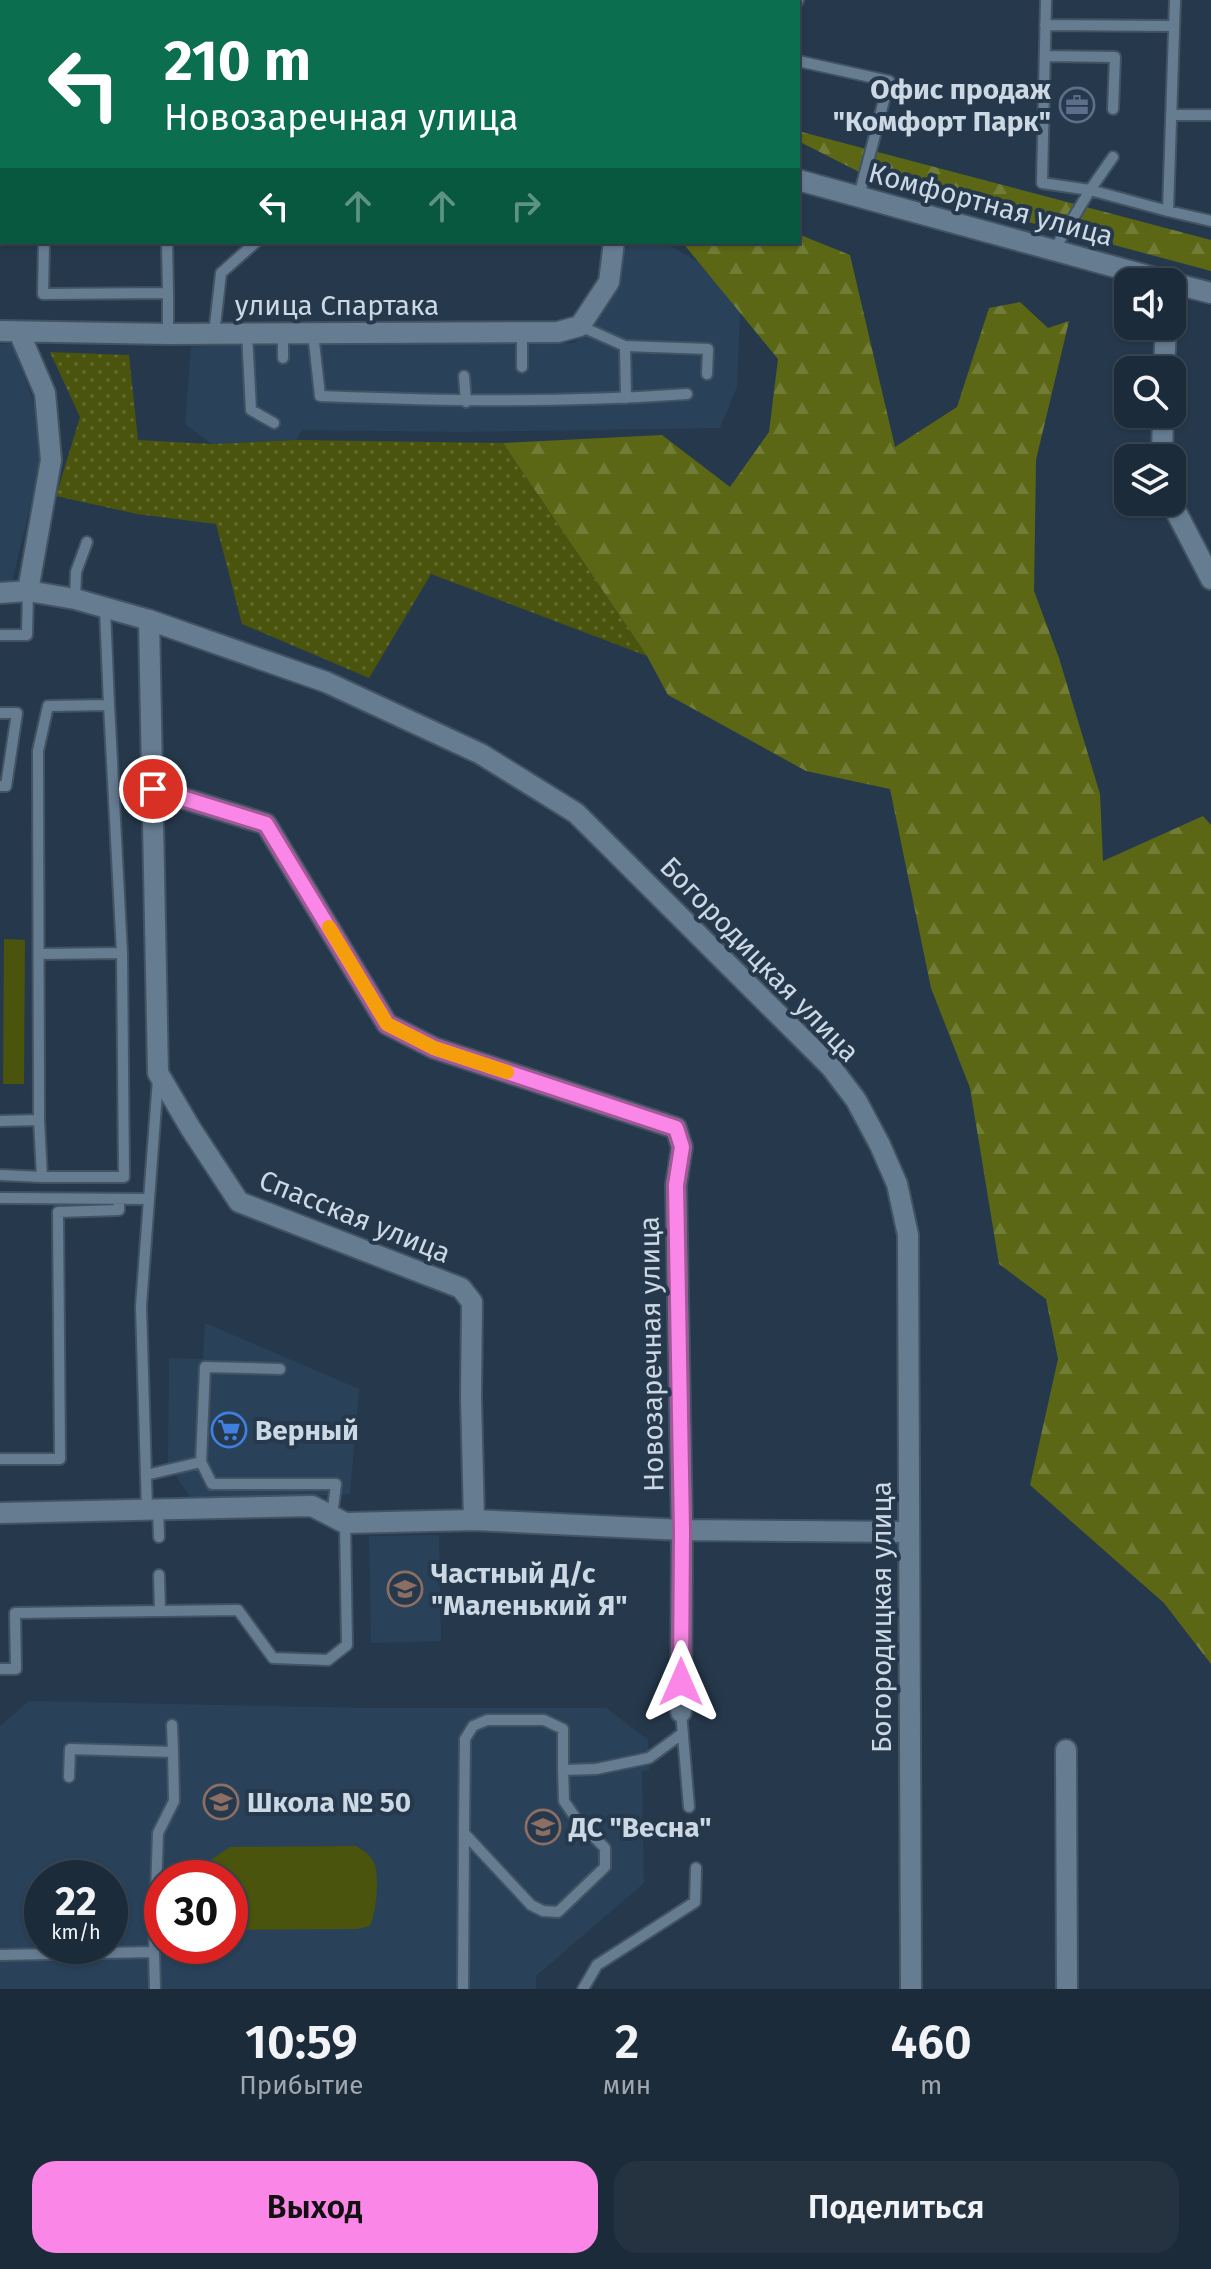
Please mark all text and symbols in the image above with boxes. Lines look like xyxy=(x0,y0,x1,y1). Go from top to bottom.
text: 210 m xyxy=(164,28,311,95)
icon: left xyxy=(32,32,136,136)
place label: Офис продаж "Комфорт Парк" xyxy=(833,73,1052,138)
office icon: Офис продаж "Комфорт Парк" xyxy=(1058,86,1096,124)
text: Новозаречная улица xyxy=(164,96,519,140)
street label: Комфортная улица xyxy=(865,156,1117,253)
icon: left xyxy=(252,184,296,228)
icon: ahead xyxy=(336,184,380,228)
icon: ahead xyxy=(420,184,464,228)
icon: right xyxy=(504,184,548,228)
map controls xyxy=(1114,268,1186,516)
button: sound xyxy=(1114,268,1186,340)
street label: улица Спартака xyxy=(235,289,439,322)
button: search xyxy=(1114,356,1186,428)
button: layers xyxy=(1114,444,1186,516)
pin xyxy=(119,755,187,823)
icon: arrive xyxy=(131,767,175,811)
street label: Богородицкая улица xyxy=(653,850,866,1069)
street label: Спасская улица xyxy=(254,1163,455,1270)
street label: Новозаречная улица xyxy=(633,1216,670,1492)
supermarket icon: Верный xyxy=(210,1411,248,1449)
place label: Верный xyxy=(255,1414,359,1447)
street label: Богородицкая улица xyxy=(865,1481,898,1753)
place label: Частный Д/с "Маленький Я" xyxy=(431,1557,627,1622)
school or university icon: Частный Д/с "Маленький Я" xyxy=(386,1570,424,1608)
position arrow xyxy=(639,1640,723,1724)
school or university icon: Школа № 50 xyxy=(202,1783,240,1821)
place label: Школа № 50 xyxy=(247,1786,411,1819)
school or university icon: ДС "Весна" xyxy=(524,1808,562,1846)
place label: ДС "Весна" xyxy=(568,1811,712,1844)
speed limit sign: 30 xyxy=(144,1860,248,1964)
text: 22 xyxy=(55,1878,97,1926)
text: km/h xyxy=(51,1920,101,1944)
text: 10:59 xyxy=(245,2013,358,2071)
text: 2 xyxy=(615,2013,639,2071)
text: 460 xyxy=(891,2013,972,2071)
text: Прибытие xyxy=(239,2070,364,2101)
text: мин xyxy=(603,2070,651,2101)
text: m xyxy=(920,2070,942,2101)
button: Выход xyxy=(32,2161,598,2253)
button: Поделиться xyxy=(614,2161,1179,2253)

